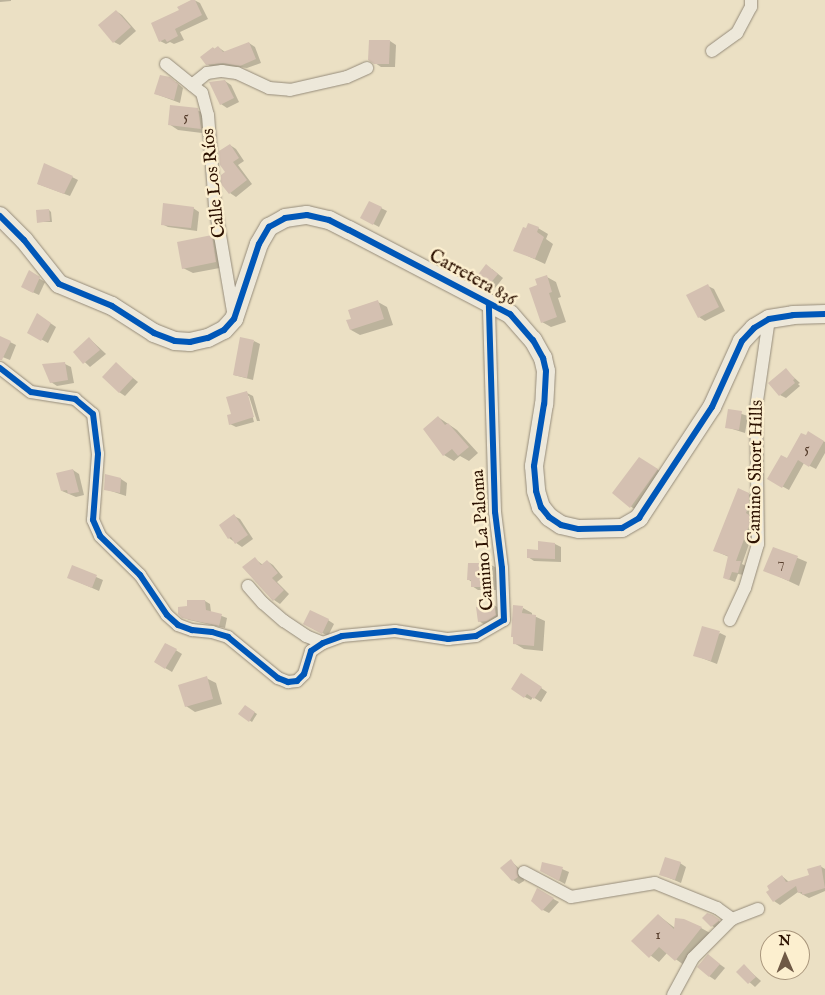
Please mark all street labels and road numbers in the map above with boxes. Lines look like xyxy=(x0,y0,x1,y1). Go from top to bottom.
street label: Calle Los Ríos xyxy=(199,127,231,239)
street label: Carretera 836 xyxy=(425,246,519,312)
street label: Camino Short Hills xyxy=(745,400,769,544)
street label: Camino La Paloma xyxy=(468,469,500,611)

